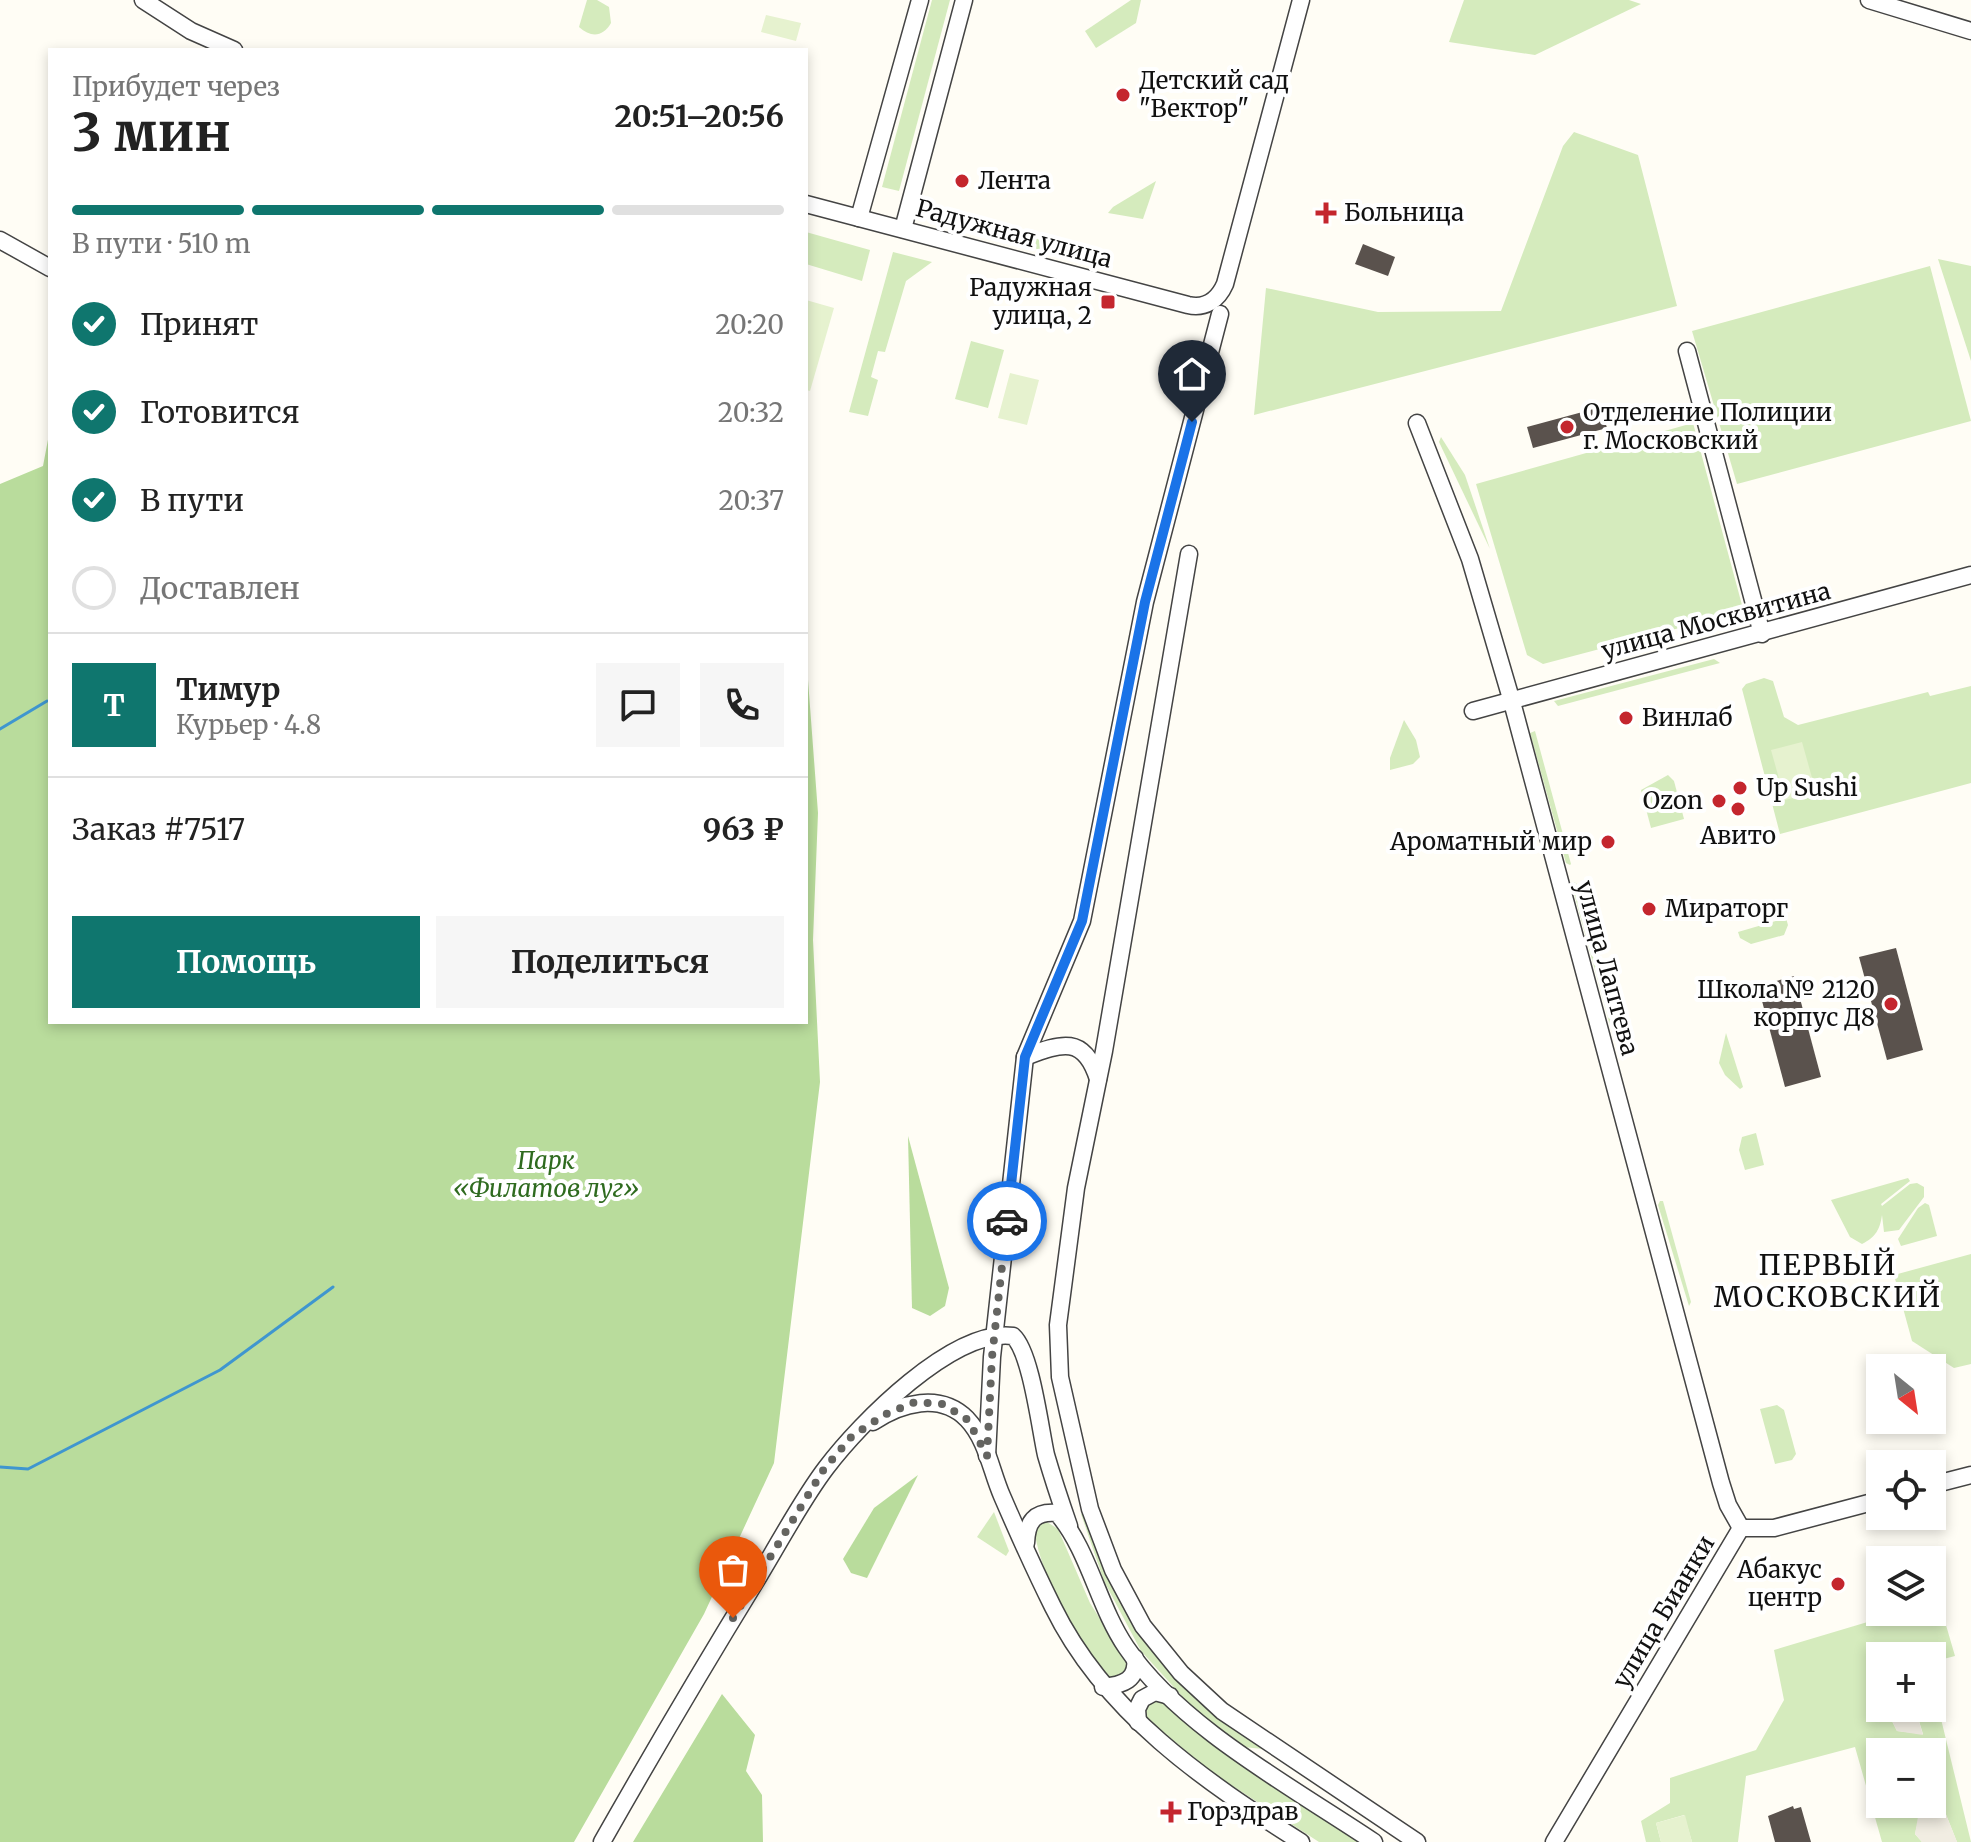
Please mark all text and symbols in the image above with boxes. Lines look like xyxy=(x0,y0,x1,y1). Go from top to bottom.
place label: Детский сад "Вектор" xyxy=(1139,65,1289,124)
text: Прибудет через xyxy=(72,70,280,103)
marker: Детский сад "Вектор" xyxy=(1114,86,1132,104)
text: 20:51–20:56 xyxy=(614,97,784,135)
text: 3 мин xyxy=(72,100,231,165)
place label: Лента xyxy=(978,165,1051,196)
marker: Лента xyxy=(953,172,971,190)
street label: Радужная улица xyxy=(913,192,1116,275)
place label: Больница xyxy=(1344,197,1464,228)
marker: Больница xyxy=(1315,202,1337,224)
text: В пути · 510 m xyxy=(72,227,251,260)
place label: Радужная улица, 2 xyxy=(969,272,1092,331)
marker: Радужная улица, 2 xyxy=(1099,293,1117,311)
icon: check xyxy=(72,302,116,346)
text: Принят xyxy=(140,305,259,343)
text: 20:20 xyxy=(715,308,784,341)
pin xyxy=(1158,340,1226,422)
icon: home xyxy=(1170,352,1214,396)
icon: check xyxy=(72,390,116,434)
text: Готовится xyxy=(140,393,300,431)
text: 20:32 xyxy=(718,396,784,429)
place label: Отделение Полиции г. Московский xyxy=(1583,397,1832,456)
marker: Отделение Полиции г. Московский xyxy=(1558,418,1576,436)
icon: check xyxy=(72,478,116,522)
text: В пути xyxy=(140,481,244,519)
text: 20:37 xyxy=(719,484,784,517)
text: Доставлен xyxy=(140,569,300,607)
street label: улица Москвитина xyxy=(1598,575,1834,666)
button: chat xyxy=(596,663,680,747)
button: phone xyxy=(700,663,784,747)
text: Тимур xyxy=(176,670,280,708)
text: Т xyxy=(103,686,125,724)
place label: Винлаб xyxy=(1642,702,1732,733)
text: Курьер · 4.8 xyxy=(176,708,321,741)
marker: Винлаб xyxy=(1617,709,1635,727)
place label: Up Sushi xyxy=(1756,772,1858,803)
marker: Up Sushi xyxy=(1731,779,1749,797)
place label: Ozon xyxy=(1643,785,1703,816)
marker: Ozon xyxy=(1710,792,1728,810)
marker: Авито xyxy=(1729,800,1747,818)
text: Заказ #7517 xyxy=(72,810,245,848)
text: 963 ₽ xyxy=(703,810,784,848)
place label: Авито xyxy=(1699,820,1776,851)
place label: Ароматный мир xyxy=(1389,826,1592,857)
marker: Ароматный мир xyxy=(1599,833,1617,851)
street label: улица Лаптева xyxy=(1569,877,1646,1059)
place label: Мираторг xyxy=(1665,893,1788,924)
marker: Мираторг xyxy=(1640,900,1658,918)
button: Помощь xyxy=(72,916,420,1008)
button: Поделиться xyxy=(436,916,784,1008)
place label: Школа № 2120 корпус Д8 xyxy=(1697,974,1875,1033)
marker: Школа № 2120 корпус Д8 xyxy=(1882,995,1900,1013)
park label: Парк «Филатов луг» xyxy=(453,1145,639,1204)
courier xyxy=(967,1181,1047,1261)
icon: car xyxy=(985,1199,1029,1243)
district label: ПЕРВЫЙ МОСКОВСКИЙ xyxy=(1714,1247,1942,1315)
north arrow xyxy=(1866,1354,1946,1434)
map controls xyxy=(1866,1354,1946,1818)
button: locate xyxy=(1866,1450,1946,1530)
street label: улица Бианки xyxy=(1606,1530,1721,1694)
pin xyxy=(699,1536,767,1618)
button: layers xyxy=(1866,1546,1946,1626)
icon: bag xyxy=(711,1548,755,1592)
place label: Абакус центр xyxy=(1736,1554,1822,1613)
marker: Абакус центр xyxy=(1829,1575,1847,1593)
button: + xyxy=(1866,1642,1946,1722)
button: − xyxy=(1866,1738,1946,1818)
place label: Горздрав xyxy=(1187,1796,1298,1827)
marker: Горздрав xyxy=(1162,1803,1180,1821)

